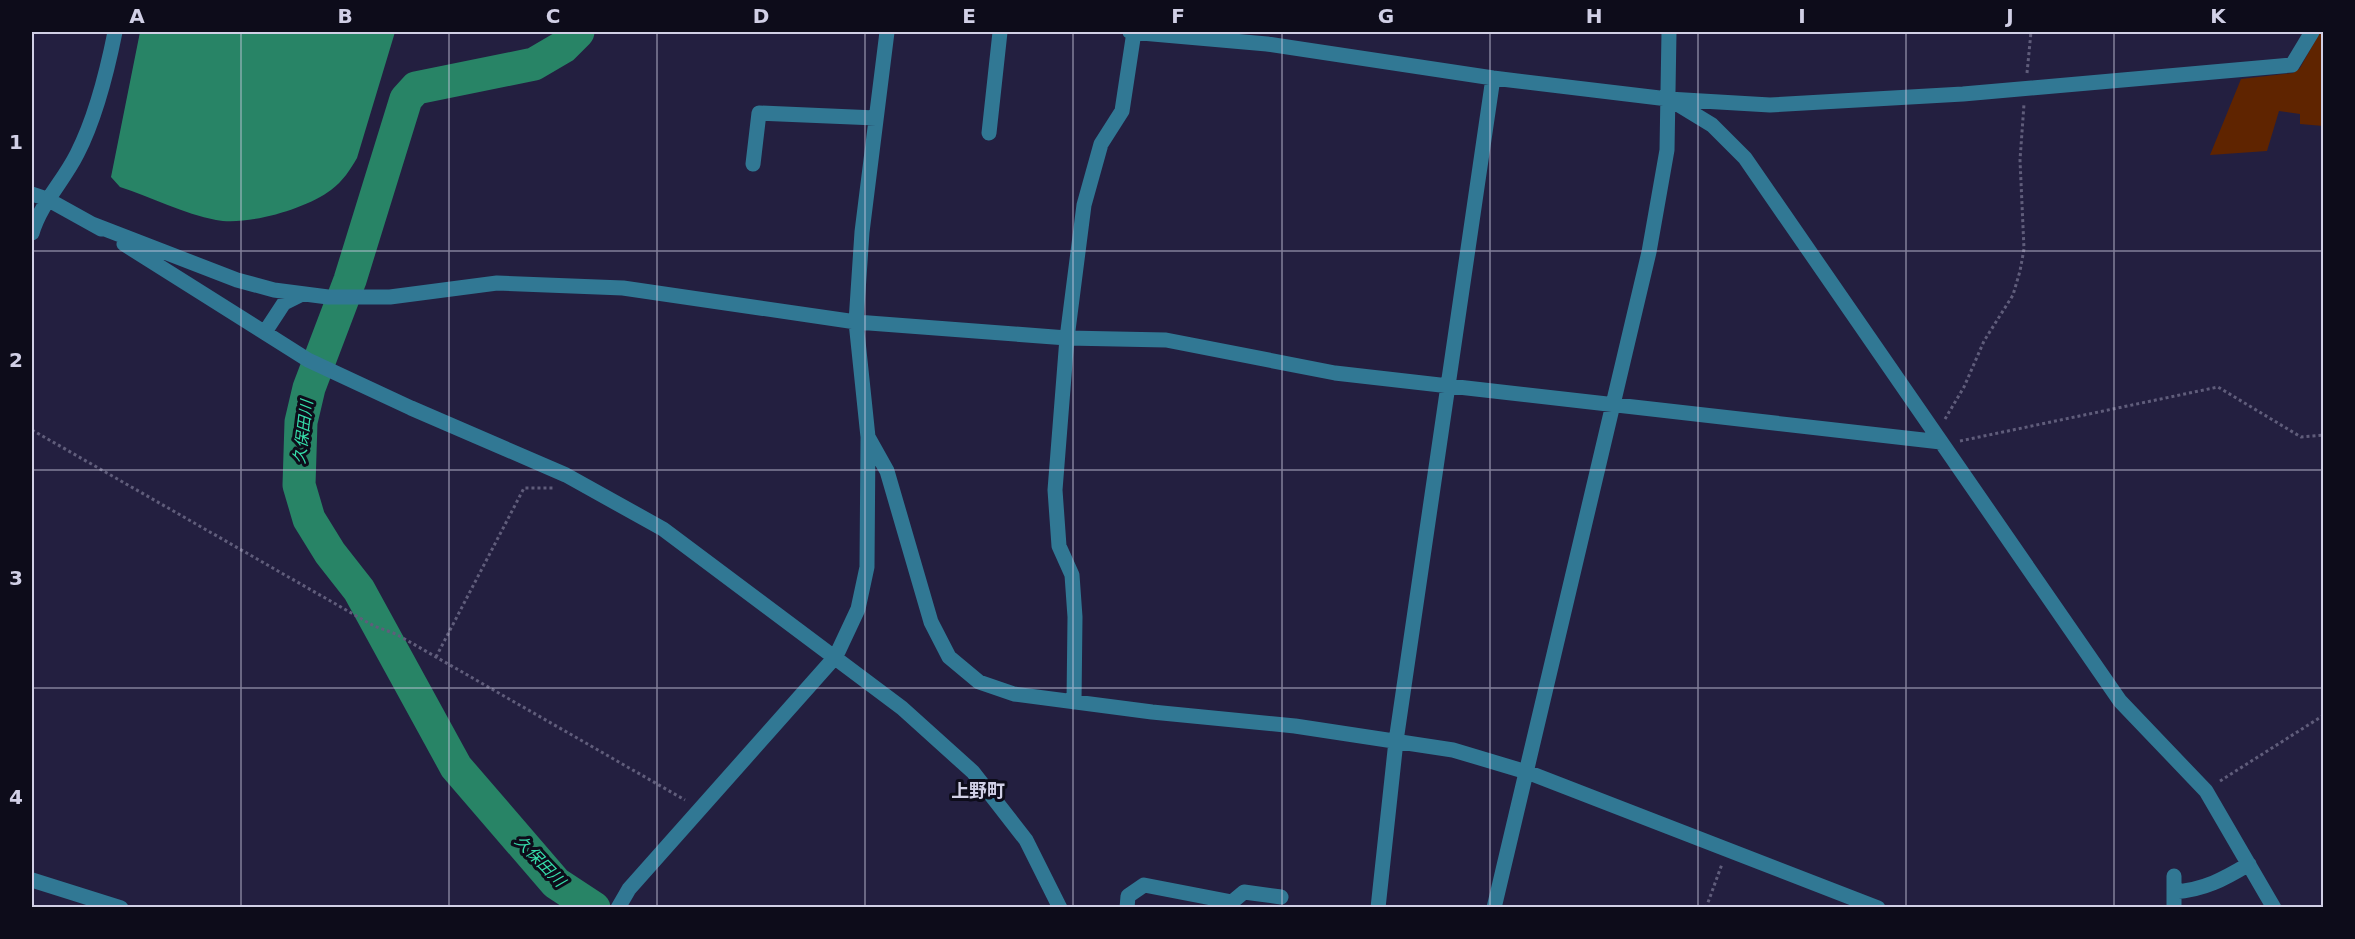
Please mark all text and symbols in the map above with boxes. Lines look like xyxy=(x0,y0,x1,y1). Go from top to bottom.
text: A xyxy=(129,4,145,28)
text: B xyxy=(337,4,353,28)
text: C xyxy=(546,4,560,28)
text: D xyxy=(753,4,769,28)
text: E xyxy=(962,4,976,28)
text: F xyxy=(1171,4,1185,28)
text: G xyxy=(1378,4,1394,28)
text: H xyxy=(1586,4,1602,28)
text: I xyxy=(1798,4,1806,28)
text: J xyxy=(2004,4,2014,28)
text: K xyxy=(2210,4,2227,28)
text: 1 xyxy=(9,130,23,154)
text: 2 xyxy=(9,348,23,372)
water label: 久保田川 xyxy=(290,397,317,465)
text: 3 xyxy=(9,566,23,590)
district label: 上野町 xyxy=(951,780,1005,801)
text: 4 xyxy=(9,785,23,809)
water label: 久保田川 xyxy=(511,831,570,892)

